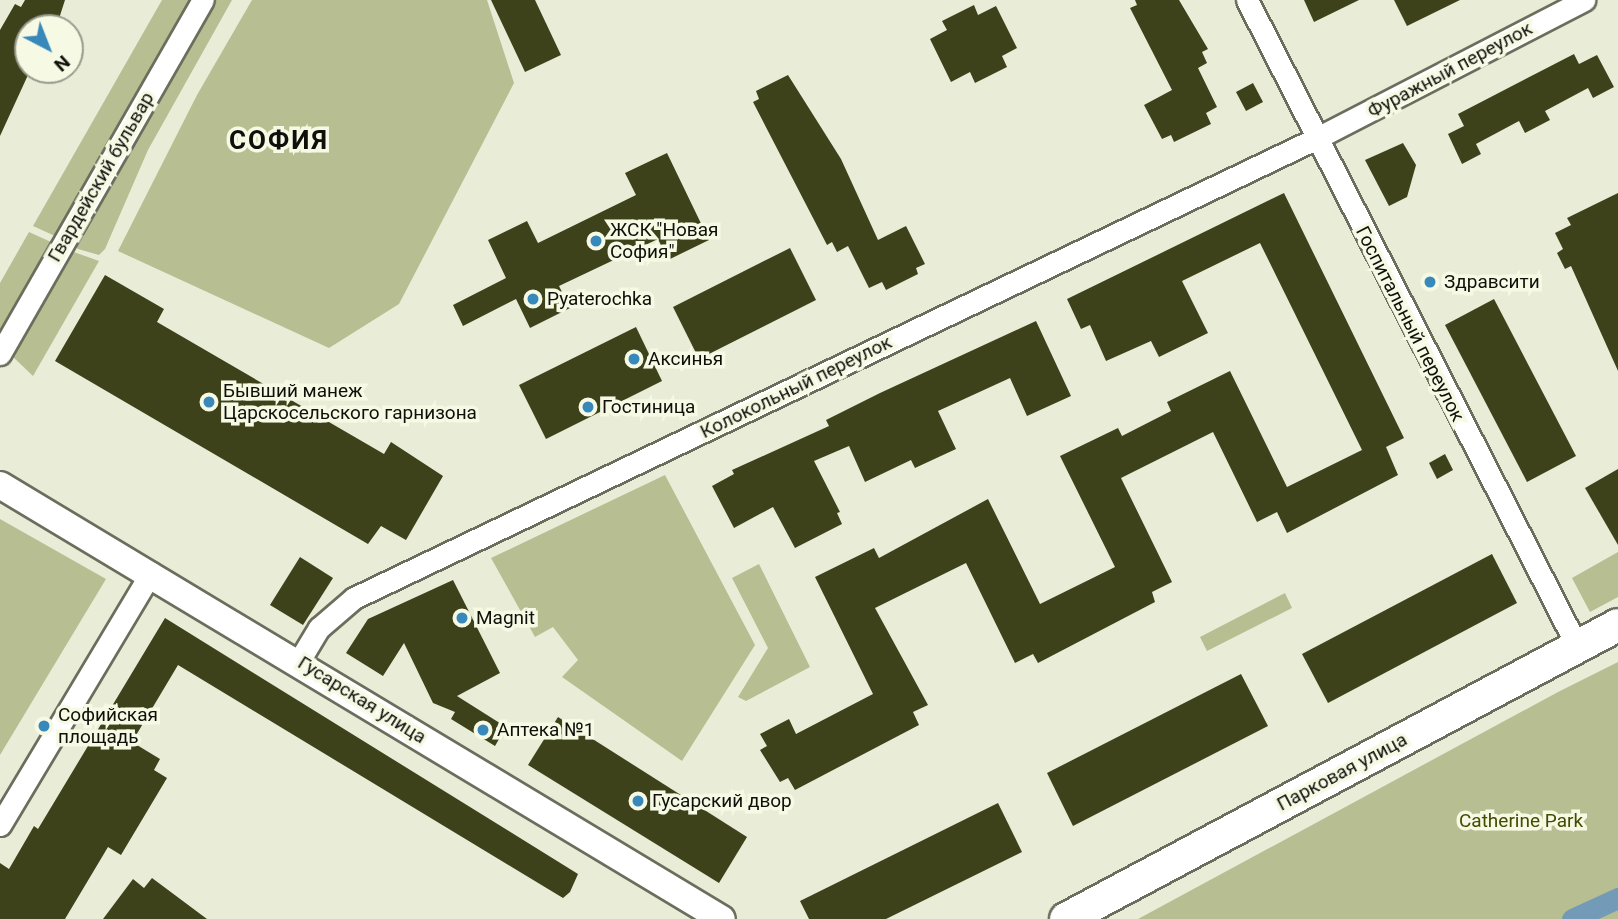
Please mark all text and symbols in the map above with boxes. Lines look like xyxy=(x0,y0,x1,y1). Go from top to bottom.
north arrow xyxy=(14,14,84,84)
street label: Фуражный переулок xyxy=(1364,17,1536,123)
text: N xyxy=(49,50,75,77)
street label: Гвардейский бульвар xyxy=(43,88,159,266)
district label: СОФИЯ xyxy=(230,125,328,157)
place label: ЖСК "Новая София" xyxy=(610,219,718,263)
street label: Госпитальный переулок xyxy=(1351,223,1469,425)
marker: ЖСК "Новая София" xyxy=(588,233,604,249)
place label: Здравсити xyxy=(1444,271,1540,293)
marker: Здравсити xyxy=(1422,274,1438,290)
place label: Pyaterochka xyxy=(547,288,652,310)
marker: Pyaterochka xyxy=(525,291,541,307)
street label: Колокольный переулок xyxy=(697,331,895,443)
place label: Аксинья xyxy=(648,348,723,370)
marker: Аксинья xyxy=(626,351,642,367)
place label: Бывший манеж Царскосельского гарнизона xyxy=(223,380,477,424)
marker: Бывший манеж Царскосельского гарнизона xyxy=(201,394,217,410)
place label: Гостиница xyxy=(602,396,695,418)
marker: Гостиница xyxy=(580,399,596,415)
place label: Magnit xyxy=(476,607,535,629)
marker: Magnit xyxy=(454,610,470,626)
street label: Гусарская улица xyxy=(294,651,430,749)
place label: Софийская площадь xyxy=(58,704,158,748)
marker: Софийская площадь xyxy=(36,718,52,734)
place label: Аптека №1 xyxy=(497,719,594,741)
marker: Аптека №1 xyxy=(475,722,491,738)
street label: Парковая улица xyxy=(1273,728,1411,816)
place label: Гусарский двор xyxy=(652,790,792,812)
marker: Гусарский двор xyxy=(630,793,646,809)
park label: Catherine Park xyxy=(1459,810,1583,832)

